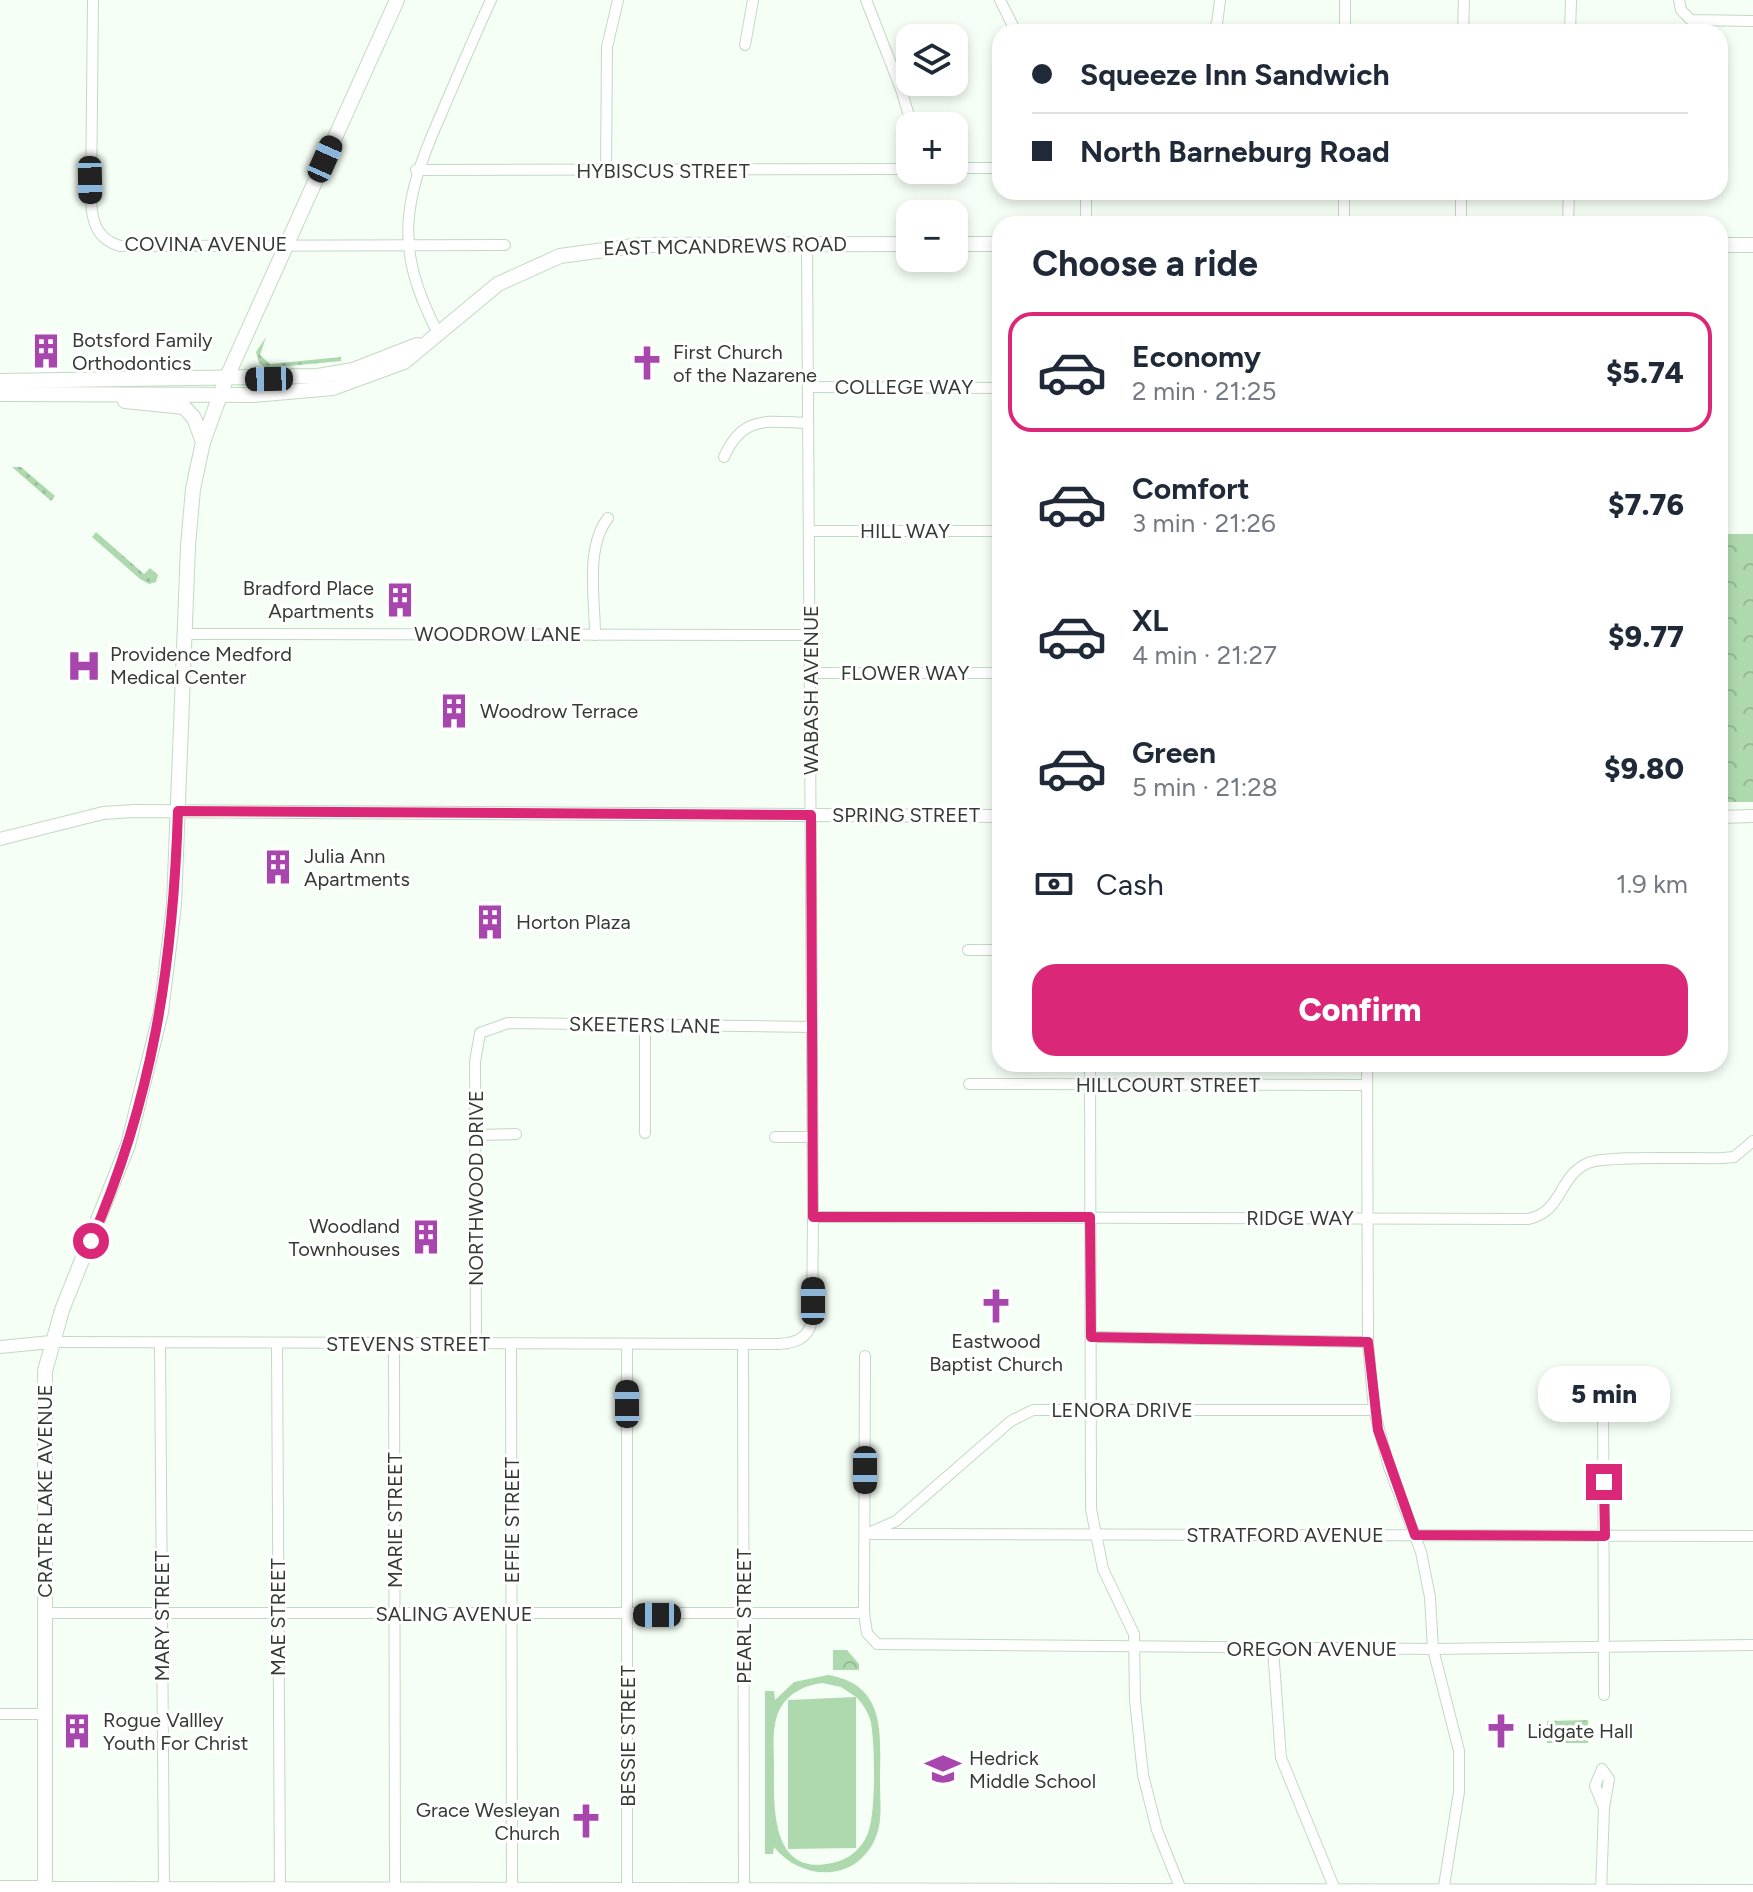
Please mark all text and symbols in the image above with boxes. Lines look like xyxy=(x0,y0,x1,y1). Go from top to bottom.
map controls xyxy=(896,24,968,272)
button: layers xyxy=(896,24,968,96)
text: Squeeze Inn Sandwich xyxy=(1080,56,1390,93)
button: + xyxy=(896,112,968,184)
car xyxy=(304,132,346,186)
text: North Barneburg Road xyxy=(1080,133,1390,170)
car xyxy=(78,156,102,204)
street label: HYBISCUS STREET xyxy=(576,159,750,183)
button: − xyxy=(896,200,968,272)
street label: COVINA AVENUE xyxy=(125,232,287,256)
street label: EAST MCANDREWS ROAD xyxy=(603,232,847,260)
text: Choose a ride xyxy=(1032,242,1258,285)
place label: Botsford Family Orthodontics xyxy=(72,328,213,375)
building icon: Botsford Family Orthodontics xyxy=(27,332,65,370)
icon: car xyxy=(1036,336,1108,408)
text: Economy xyxy=(1132,338,1261,375)
place label: First Church of the Nazarene xyxy=(673,340,817,387)
church icon: First Church of the Nazarene xyxy=(628,344,666,382)
text: $5.74 xyxy=(1606,354,1684,391)
car xyxy=(245,367,293,391)
street label: COLLEGE WAY xyxy=(835,375,973,399)
text: 2 min · 21:25 xyxy=(1132,375,1276,407)
icon: car xyxy=(1036,468,1108,540)
text: Comfort xyxy=(1132,470,1250,507)
text: $7.76 xyxy=(1608,486,1684,523)
text: 3 min · 21:26 xyxy=(1132,507,1276,539)
street label: HILL WAY xyxy=(860,519,950,543)
place label: Bradford Place Apartments xyxy=(243,576,374,623)
building icon: Bradford Place Apartments xyxy=(381,581,419,619)
icon: car xyxy=(1036,600,1108,672)
text: XL xyxy=(1132,602,1168,639)
street label: WABASH AVENUE xyxy=(799,605,823,775)
text: $9.77 xyxy=(1608,618,1684,655)
street label: WOODROW LANE xyxy=(414,622,582,646)
text: 4 min · 21:27 xyxy=(1132,639,1277,671)
place label: Providence Medford Medical Center xyxy=(110,642,292,689)
hospital icon: Providence Medford Medical Center xyxy=(65,647,103,685)
street label: FLOWER WAY xyxy=(841,661,969,685)
building icon: Woodrow Terrace xyxy=(435,692,473,730)
place label: Woodrow Terrace xyxy=(480,699,638,723)
icon: car xyxy=(1036,732,1108,804)
text: Green xyxy=(1132,734,1216,771)
text: $9.80 xyxy=(1604,750,1684,787)
text: 5 min · 21:28 xyxy=(1132,771,1278,803)
street label: SPRING STREET xyxy=(832,803,980,827)
place label: Julia Ann Apartments xyxy=(304,844,410,891)
building icon: Julia Ann Apartments xyxy=(259,848,297,886)
icon: cash xyxy=(1032,862,1076,906)
text: Cash xyxy=(1096,866,1164,903)
text: 1.9 km xyxy=(1616,868,1688,900)
building icon: Horton Plaza xyxy=(471,903,509,941)
place label: Horton Plaza xyxy=(516,910,631,934)
button: Confirm xyxy=(1032,964,1688,1056)
street label: SKEETERS LANE xyxy=(569,1012,721,1038)
street label: HILLCOURT STREET xyxy=(1076,1073,1260,1097)
street label: NORTHWOOD DRIVE xyxy=(464,1090,488,1286)
street label: RIDGE WAY xyxy=(1246,1206,1354,1230)
place label: Woodland Townhouses xyxy=(289,1214,400,1261)
building icon: Woodland Townhouses xyxy=(407,1218,445,1256)
route start xyxy=(73,1223,109,1259)
car xyxy=(801,1277,825,1325)
church icon: Eastwood Baptist Church xyxy=(977,1287,1015,1325)
place label: Eastwood Baptist Church xyxy=(929,1329,1063,1376)
street label: STEVENS STREET xyxy=(326,1332,490,1356)
callout: 5 min xyxy=(1538,1366,1670,1422)
text: 5 min xyxy=(1571,1378,1637,1410)
car xyxy=(615,1380,639,1428)
street label: CRATER LAKE AVENUE xyxy=(33,1384,57,1598)
street label: LENORA DRIVE xyxy=(1051,1398,1193,1422)
car xyxy=(853,1446,877,1494)
street label: MARIE STREET xyxy=(383,1452,407,1588)
street label: EFFIE STREET xyxy=(500,1457,524,1583)
route end xyxy=(1586,1464,1622,1500)
street label: STRATFORD AVENUE xyxy=(1186,1523,1384,1547)
street label: PEARL STREET xyxy=(732,1548,756,1684)
street label: MARY STREET xyxy=(150,1551,174,1681)
street label: MAE STREET xyxy=(266,1558,290,1676)
street label: SALING AVENUE xyxy=(375,1602,533,1626)
car xyxy=(633,1603,681,1627)
street label: OREGON AVENUE xyxy=(1227,1637,1397,1661)
street label: BESSIE STREET xyxy=(616,1665,640,1807)
place label: Rogue Vallley Youth For Christ xyxy=(103,1708,248,1755)
building icon: Rogue Vallley Youth For Christ xyxy=(58,1712,96,1750)
church icon: Lidgate Hall xyxy=(1482,1712,1520,1750)
place label: Lidgate Hall xyxy=(1527,1719,1633,1743)
place label: Hedrick Middle School xyxy=(969,1746,1096,1793)
school or university icon: Hedrick Middle School xyxy=(924,1750,962,1788)
place label: Grace Wesleyan Church xyxy=(416,1798,560,1845)
church icon: Grace Wesleyan Church xyxy=(567,1802,605,1840)

